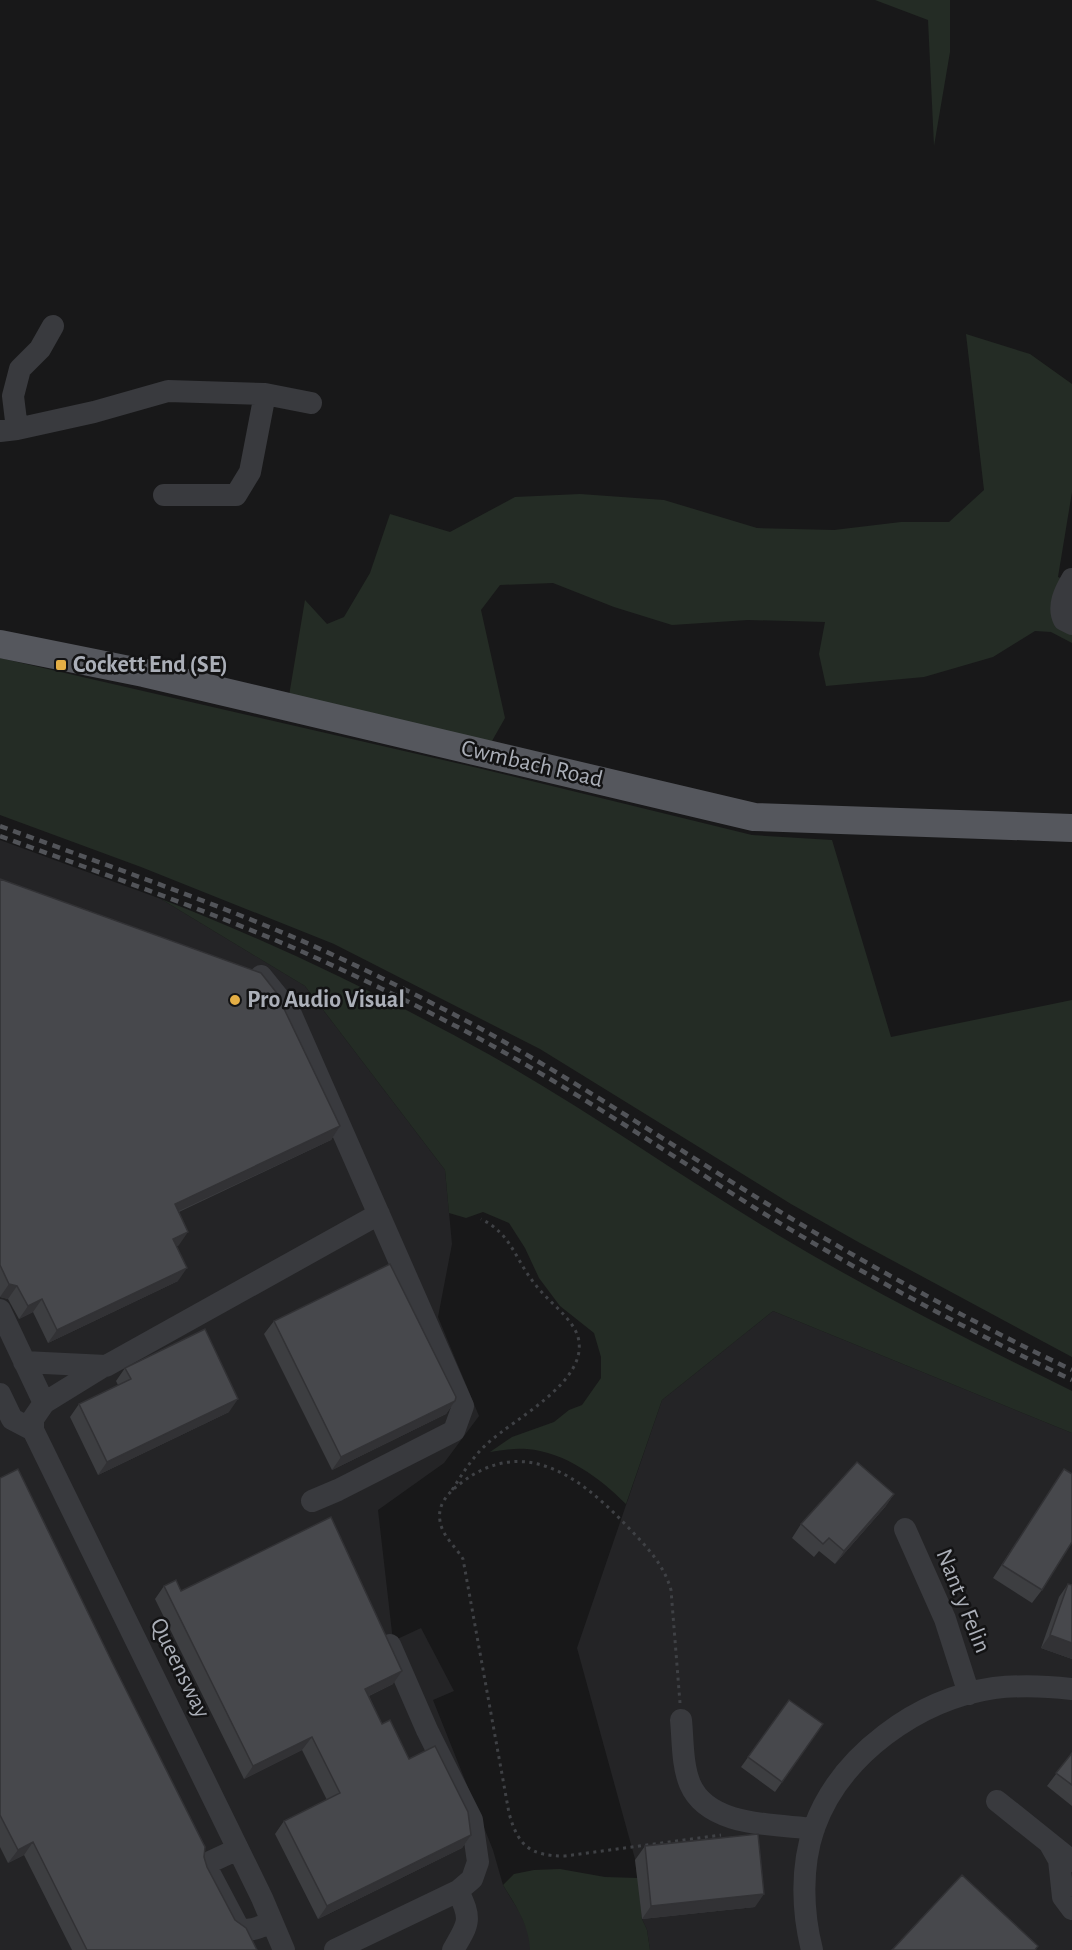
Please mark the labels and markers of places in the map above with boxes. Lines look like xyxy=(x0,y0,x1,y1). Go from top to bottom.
place label: Cockett End (SE) xyxy=(73,653,228,677)
marker: Cockett End (SE) xyxy=(54,658,68,672)
place label: Pro Audio Visual xyxy=(247,988,405,1012)
marker: Pro Audio Visual xyxy=(228,993,242,1007)

